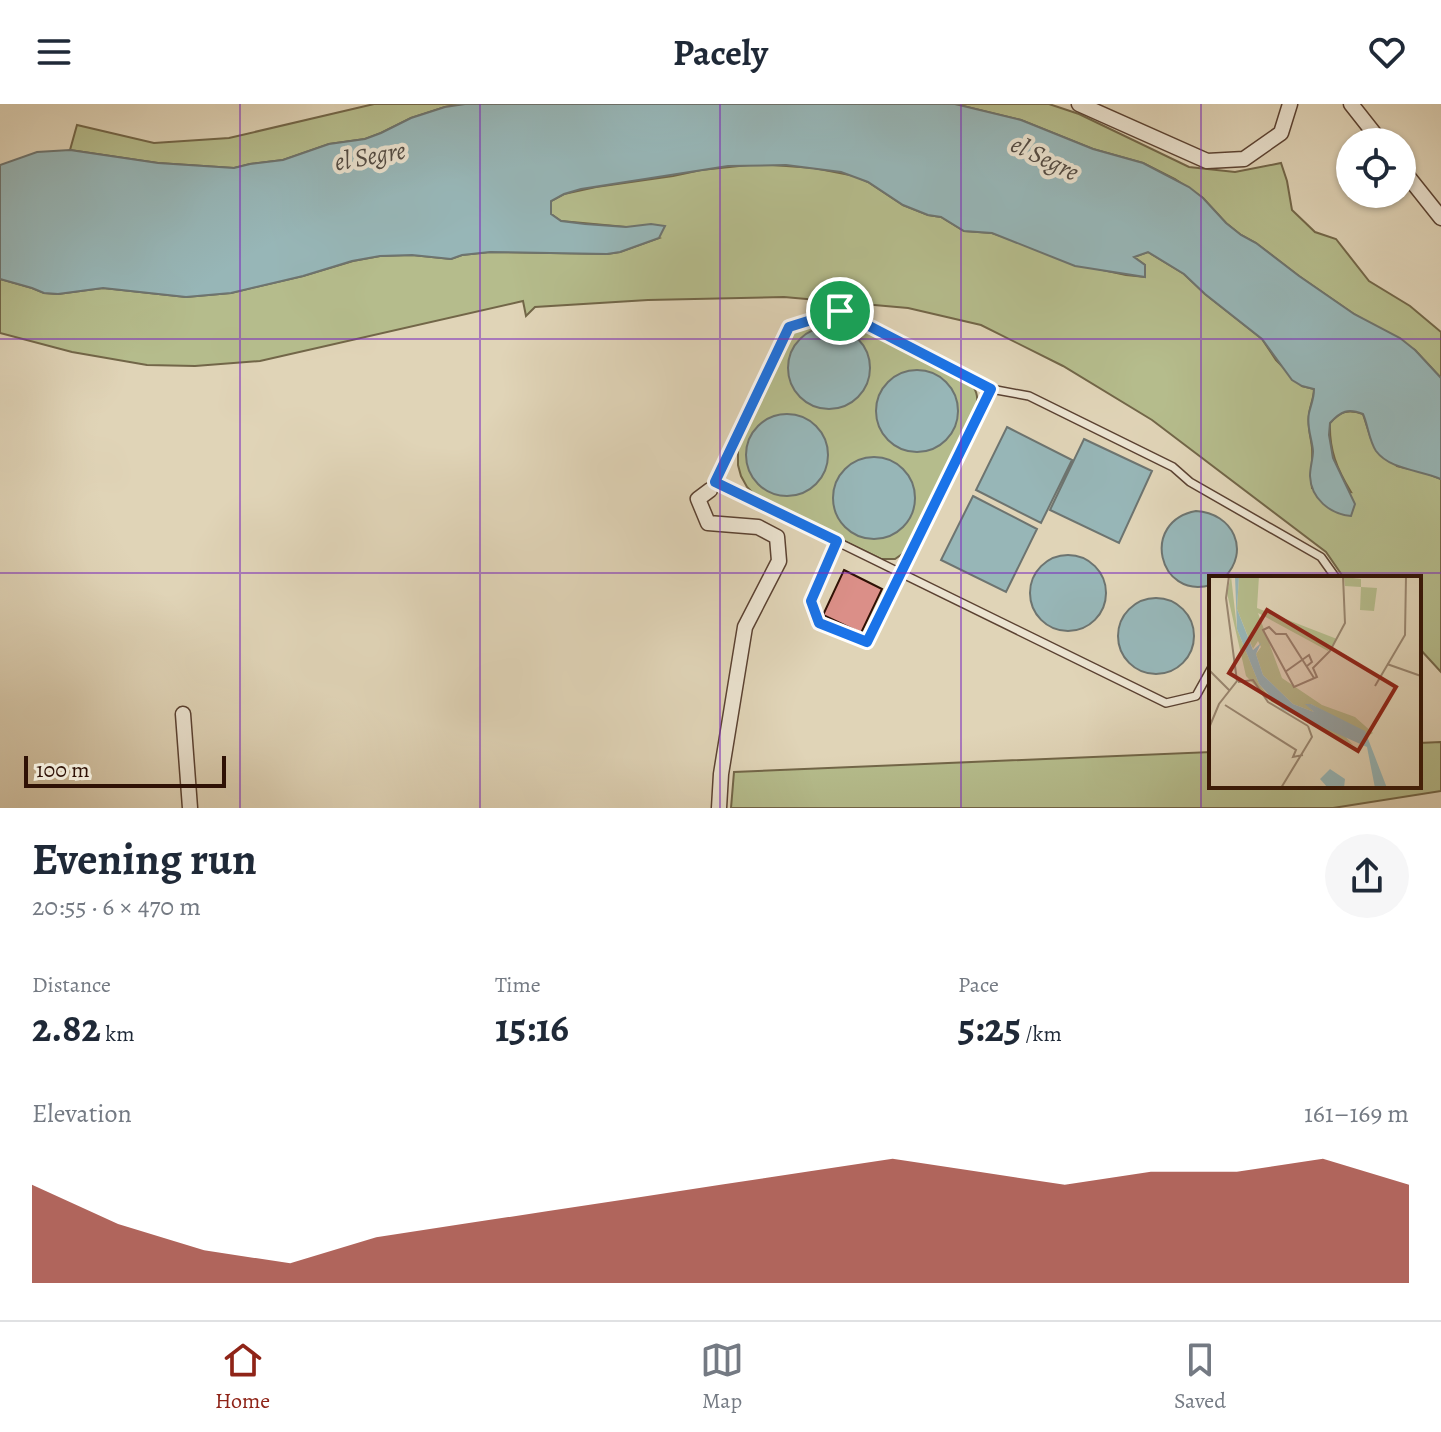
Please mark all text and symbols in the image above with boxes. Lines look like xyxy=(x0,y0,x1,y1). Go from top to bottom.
text: Pacely xyxy=(673,28,768,77)
icon: menu xyxy=(32,30,76,74)
icon: heart xyxy=(1365,30,1409,74)
water label: el Segre xyxy=(1005,127,1085,189)
map controls xyxy=(1336,128,1416,208)
button: locate xyxy=(1336,128,1416,208)
water label: el Segre xyxy=(332,133,408,179)
pin xyxy=(806,277,874,345)
icon: arrive xyxy=(818,289,862,333)
inset map xyxy=(1209,576,1421,788)
scale bar xyxy=(24,752,226,788)
text: 100 m xyxy=(36,755,90,785)
text: Evening run xyxy=(32,829,257,889)
button: share xyxy=(1325,834,1409,918)
text: 20:55 · 6 × 470 m xyxy=(32,889,201,924)
text: Distance xyxy=(32,970,111,1000)
text: Time xyxy=(495,970,541,1000)
text: Pace xyxy=(958,970,999,1000)
text: 2.82 xyxy=(32,1000,101,1055)
text: 15:16 xyxy=(495,1000,569,1055)
text: 5:25 xyxy=(958,1000,1021,1055)
text: km xyxy=(101,1019,134,1049)
text: /km xyxy=(1021,1019,1062,1049)
text: Elevation xyxy=(32,1096,132,1131)
text: 161–169 m xyxy=(1304,1096,1409,1131)
tab: Home xyxy=(215,1338,270,1416)
tab: Map xyxy=(700,1338,744,1416)
tab: Saved xyxy=(1174,1338,1226,1416)

